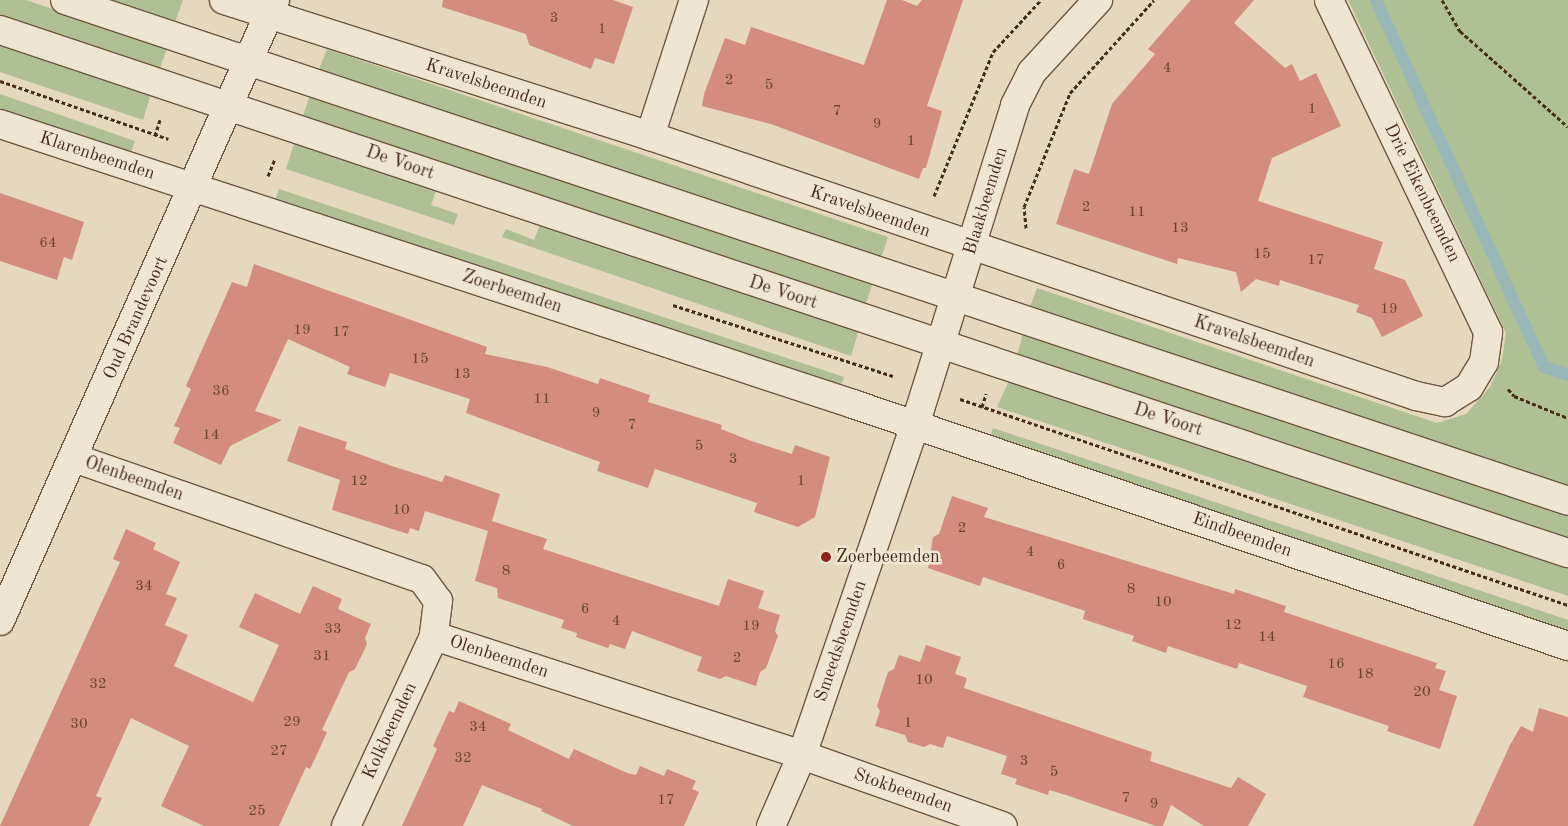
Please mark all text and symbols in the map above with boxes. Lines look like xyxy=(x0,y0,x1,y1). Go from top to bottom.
house number: 3 xyxy=(550,10,558,28)
house number: 1 xyxy=(598,21,606,39)
street label: Kravelsbeemden xyxy=(423,54,549,114)
house number: 4 xyxy=(1163,60,1171,78)
house number: 2 xyxy=(725,72,733,90)
house number: 5 xyxy=(765,77,773,95)
house number: 1 xyxy=(1308,101,1316,119)
house number: 7 xyxy=(833,103,841,121)
house number: 9 xyxy=(873,116,881,134)
street label: Drie Eikenbeemden xyxy=(1379,120,1465,266)
street label: Klarenbeemden xyxy=(37,127,157,185)
house number: 1 xyxy=(907,133,915,151)
street label: De Voort xyxy=(363,141,437,185)
street label: Blaakbeemden xyxy=(959,144,1013,258)
street label: Kravelsbeemden xyxy=(807,181,933,243)
house number: 2 xyxy=(1082,199,1090,217)
house number: 11 xyxy=(1128,204,1146,222)
house number: 13 xyxy=(1171,220,1189,238)
house number: 64 xyxy=(39,235,57,253)
house number: 15 xyxy=(1253,246,1271,264)
house number: 17 xyxy=(1307,252,1325,270)
street label: Oud Brandevoort xyxy=(99,253,173,383)
street label: Zoerbeemden xyxy=(459,266,565,318)
street label: De Voort xyxy=(746,272,820,314)
house number: 19 xyxy=(1380,301,1398,319)
street label: Kravelsbeemden xyxy=(1191,311,1317,373)
house number: 19 xyxy=(293,322,311,340)
house number: 17 xyxy=(332,324,350,342)
house number: 15 xyxy=(411,351,429,369)
house number: 13 xyxy=(453,366,471,384)
house number: 36 xyxy=(212,383,230,401)
house number: 11 xyxy=(533,391,551,409)
street label: De Voort xyxy=(1131,399,1205,441)
house number: 9 xyxy=(592,405,600,423)
house number: 7 xyxy=(628,417,636,435)
house number: 14 xyxy=(202,427,220,445)
house number: 5 xyxy=(695,438,703,456)
house number: 3 xyxy=(729,451,737,469)
street label: Olenbeemden xyxy=(82,452,186,506)
house number: 12 xyxy=(350,473,368,491)
house number: 1 xyxy=(797,473,805,491)
house number: 10 xyxy=(392,502,410,520)
street label: Eindbeemden xyxy=(1189,508,1295,562)
house number: 2 xyxy=(958,520,966,538)
house number: 4 xyxy=(1026,544,1034,562)
place label: Zoerbeemden xyxy=(836,546,940,568)
marker: Zoerbeemden xyxy=(820,551,832,563)
house number: 6 xyxy=(1057,557,1065,575)
house number: 8 xyxy=(502,563,510,581)
house number: 34 xyxy=(135,578,153,596)
street label: Smeedsbeemden xyxy=(810,578,872,704)
house number: 8 xyxy=(1127,581,1135,599)
house number: 10 xyxy=(1154,594,1172,612)
house number: 6 xyxy=(581,601,589,619)
house number: 4 xyxy=(612,613,620,631)
house number: 12 xyxy=(1224,617,1242,635)
house number: 19 xyxy=(742,618,760,636)
house number: 33 xyxy=(324,621,342,639)
house number: 14 xyxy=(1258,629,1276,647)
street label: Olenbeemden xyxy=(447,631,551,683)
house number: 31 xyxy=(313,648,331,666)
house number: 2 xyxy=(733,650,741,668)
house number: 16 xyxy=(1327,656,1345,674)
house number: 18 xyxy=(1356,666,1374,684)
house number: 10 xyxy=(915,672,933,690)
house number: 32 xyxy=(89,676,107,694)
street label: Kolkbeemden xyxy=(358,679,422,783)
house number: 20 xyxy=(1413,684,1431,702)
house number: 29 xyxy=(283,714,301,732)
house number: 1 xyxy=(904,715,912,733)
house number: 30 xyxy=(70,716,88,734)
house number: 34 xyxy=(469,719,487,737)
house number: 27 xyxy=(270,743,288,761)
house number: 32 xyxy=(454,750,472,768)
house number: 3 xyxy=(1020,753,1028,771)
street label: Stokbeemden xyxy=(851,764,955,818)
house number: 5 xyxy=(1050,764,1058,782)
house number: 7 xyxy=(1122,790,1130,808)
house number: 17 xyxy=(657,792,675,810)
house number: 9 xyxy=(1150,796,1158,814)
house number: 25 xyxy=(248,803,266,821)

